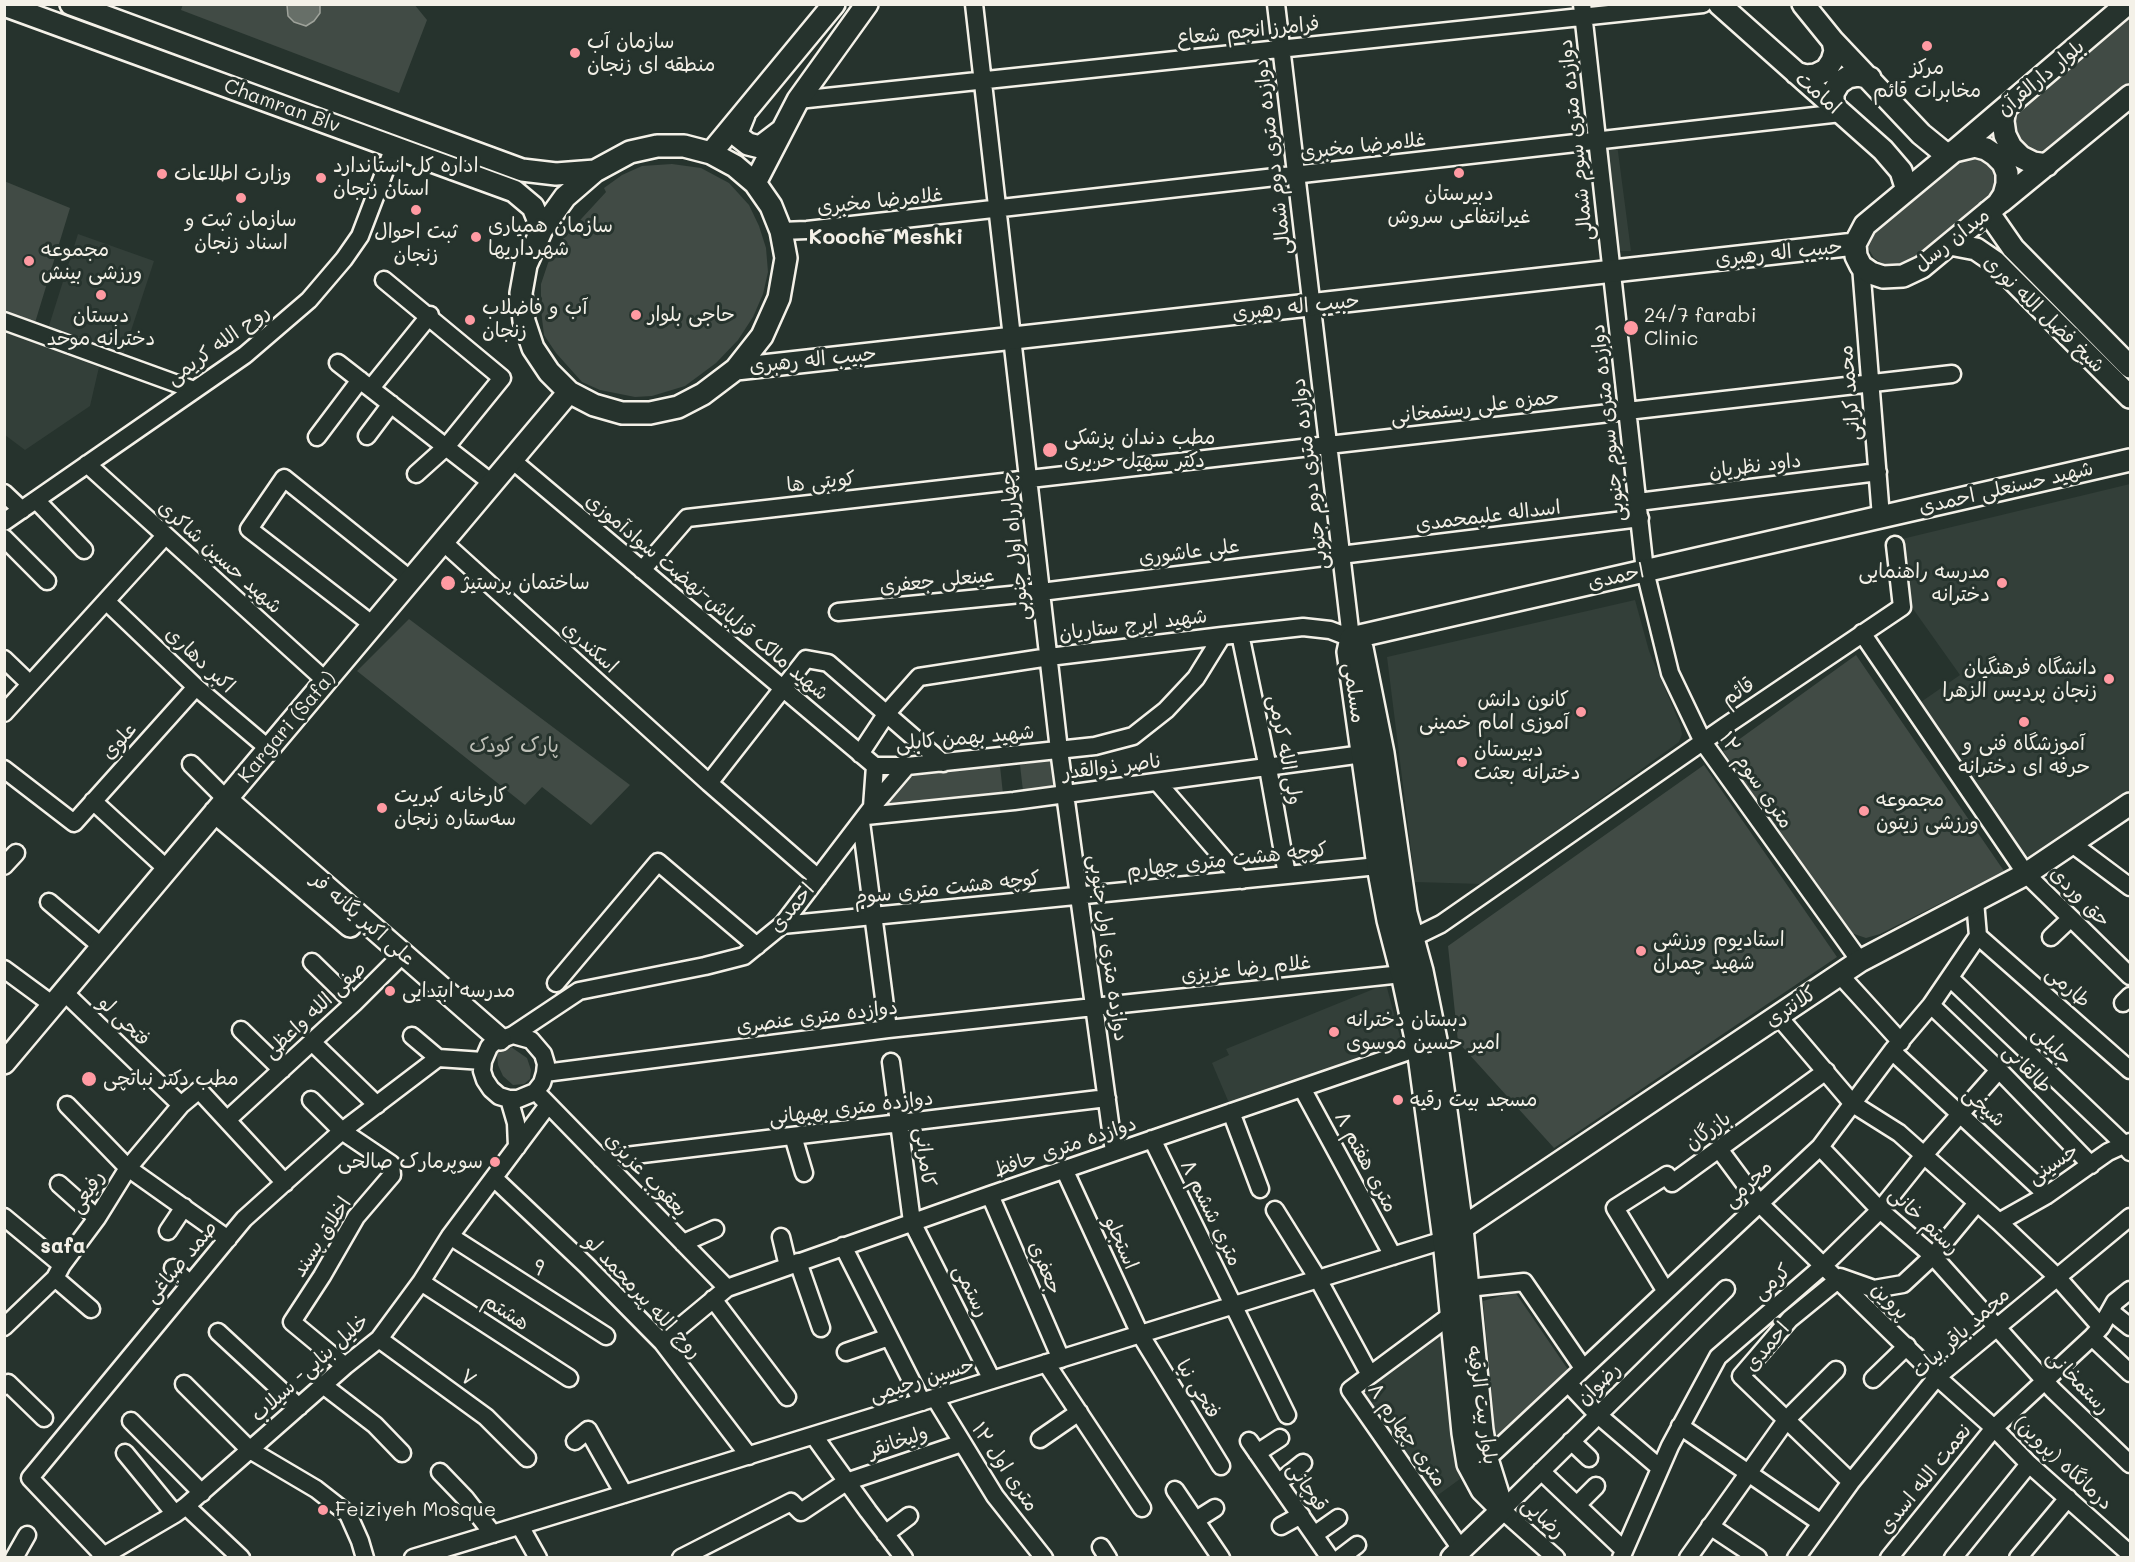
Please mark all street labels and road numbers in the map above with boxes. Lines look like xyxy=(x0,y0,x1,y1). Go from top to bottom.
street label: فرامرز انجم شعاع xyxy=(1175,12,1321,50)
street label: بلوار دارالقرآن xyxy=(1992,35,2090,121)
street label: دوازده متری سوم شمالی xyxy=(1553,38,1599,242)
street label: دوازده متری دوم شمالی xyxy=(1249,58,1297,256)
street label: امامت xyxy=(1790,67,1846,119)
street label: Chamran Blv xyxy=(221,74,343,138)
street label: غلامرضا مخبری xyxy=(1299,127,1427,165)
street label: غلامرضا مخبری xyxy=(816,182,944,220)
street label: میدان رسل xyxy=(1910,203,1994,277)
street label: حبیب اله رهبری xyxy=(1714,234,1844,272)
street label: شیخ فضل الله نوری xyxy=(1978,250,2110,378)
street label: حبیب اله رهبری xyxy=(1231,288,1361,326)
street label: روح الله کریمی xyxy=(162,300,274,390)
street label: دوازده متری سوم جنوبی xyxy=(1586,323,1630,523)
street label: حبیب اله رهبری xyxy=(748,341,878,379)
street label: محمد کرانی xyxy=(1834,344,1866,442)
street label: دوازده متری دوم جنوبی xyxy=(1286,377,1334,571)
street label: حمزه علی رستمخانی xyxy=(1389,385,1561,429)
street label: داود نظریان xyxy=(1707,448,1803,484)
street label: شهید حسنعلی احمدی xyxy=(1916,456,2096,520)
street label: کویتی ها xyxy=(785,466,857,498)
street label: چهارراه اول جنوبی xyxy=(995,470,1035,622)
street label: شهید مالک قزلباش-نهضت سوادآموزی xyxy=(581,488,833,706)
street label: شهید حسین شاکری xyxy=(153,495,287,619)
street label: اسداله علیمحمدی xyxy=(1414,495,1562,537)
street label: علی عاشوری xyxy=(1137,534,1241,570)
street label: احمدی xyxy=(1585,559,1647,595)
street label: عینعلی جعفری xyxy=(878,563,996,599)
street label: شهید ایرج ستاریان xyxy=(1057,604,1209,646)
street label: اسکندری xyxy=(557,616,623,678)
street label: اکبر دهاری xyxy=(160,622,240,698)
street label: مسلمی xyxy=(1338,661,1370,725)
street label: Kargari (Safa) xyxy=(233,666,341,788)
street label: قائم xyxy=(1717,672,1759,712)
street label: ولی الله کرمی xyxy=(1263,693,1307,807)
street label: علوی xyxy=(96,718,142,764)
street label: شهید بهمن کابلی xyxy=(895,720,1035,756)
street label: ۱۲ متری سوم xyxy=(1714,727,1798,833)
street label: ناصر ذوالقدر xyxy=(1061,749,1163,785)
street label: کوچه هشت متری چهارم xyxy=(1125,838,1329,882)
street label: دوازده متری اول جنوبی xyxy=(1083,853,1133,1043)
street label: حق وردی xyxy=(2045,862,2115,932)
street label: کوچه هشت متری سوم xyxy=(853,866,1041,910)
street label: علی اکبر یگانه فر xyxy=(306,867,420,971)
street label: احمدی xyxy=(764,878,820,938)
street label: غلام رضا عزیزی xyxy=(1180,950,1312,988)
street label: صفی الله واعظی xyxy=(259,956,371,1064)
street label: طارمی xyxy=(2041,961,2095,1013)
street label: کلانتری xyxy=(1761,981,1821,1033)
street label: فتحی لو xyxy=(93,991,155,1051)
street label: دوازده متری عنصری xyxy=(735,995,899,1039)
street label: جلیلی xyxy=(2027,1021,2077,1071)
street label: طالقانی xyxy=(1998,1040,2056,1098)
street label: شیخی xyxy=(1958,1082,2010,1132)
street label: دوازده متری بهبهانی xyxy=(768,1086,934,1130)
street label: بازرگان xyxy=(1680,1106,1736,1156)
street label: ۸ متری هفتم xyxy=(1329,1107,1403,1217)
street label: دوازده متری حافظ xyxy=(991,1111,1139,1183)
street label: کامرانی xyxy=(910,1126,940,1188)
street label: یعقوب عزیزی xyxy=(600,1128,692,1222)
street label: حسینی xyxy=(2023,1138,2083,1190)
street label: محرمی xyxy=(1718,1155,1778,1213)
street label: ۸ متری ششم xyxy=(1175,1156,1247,1270)
street label: رفیعی xyxy=(64,1166,110,1218)
street label: رستم خانی xyxy=(1883,1182,1965,1260)
street label: اخلاق پسند xyxy=(287,1193,357,1281)
street label: استجلو xyxy=(1099,1213,1143,1273)
street label: صمد صباغی xyxy=(140,1216,222,1308)
street label: روح الله پیرمحمد لو xyxy=(580,1230,706,1364)
street label: جعفری xyxy=(1023,1238,1067,1298)
street label: ۹ xyxy=(527,1255,551,1281)
street label: کرمی xyxy=(1748,1259,1796,1305)
street label: رستمی xyxy=(948,1261,994,1321)
street label: پروین xyxy=(1866,1277,1914,1325)
street label: محمد باقر بیات xyxy=(1907,1283,2015,1383)
street label: هشتم xyxy=(478,1288,534,1336)
street label: خلیل بنایی- سیلاب xyxy=(246,1309,374,1427)
street label: احمدی xyxy=(1739,1317,1795,1377)
street label: بلوار بیت الرقیه xyxy=(1462,1344,1502,1466)
street label: رستمخانی xyxy=(2041,1345,2115,1419)
street label: حسین رحیمی xyxy=(867,1353,977,1407)
street label: فتحی نیا xyxy=(1171,1355,1225,1423)
street label: رضوان xyxy=(1572,1358,1626,1410)
street label: ۷ xyxy=(455,1364,481,1392)
street label: ۸ متری چهارم xyxy=(1363,1379,1451,1491)
street label: درمانگاه (پروین) xyxy=(2008,1411,2118,1515)
street label: ۱۲ متری اول xyxy=(966,1418,1044,1516)
street label: نعمت الله اسدی xyxy=(1873,1419,1977,1539)
street label: ولیخانقر xyxy=(865,1421,931,1463)
street label: قوچانی xyxy=(1281,1458,1333,1516)
street label: رضایی xyxy=(1516,1492,1570,1544)

